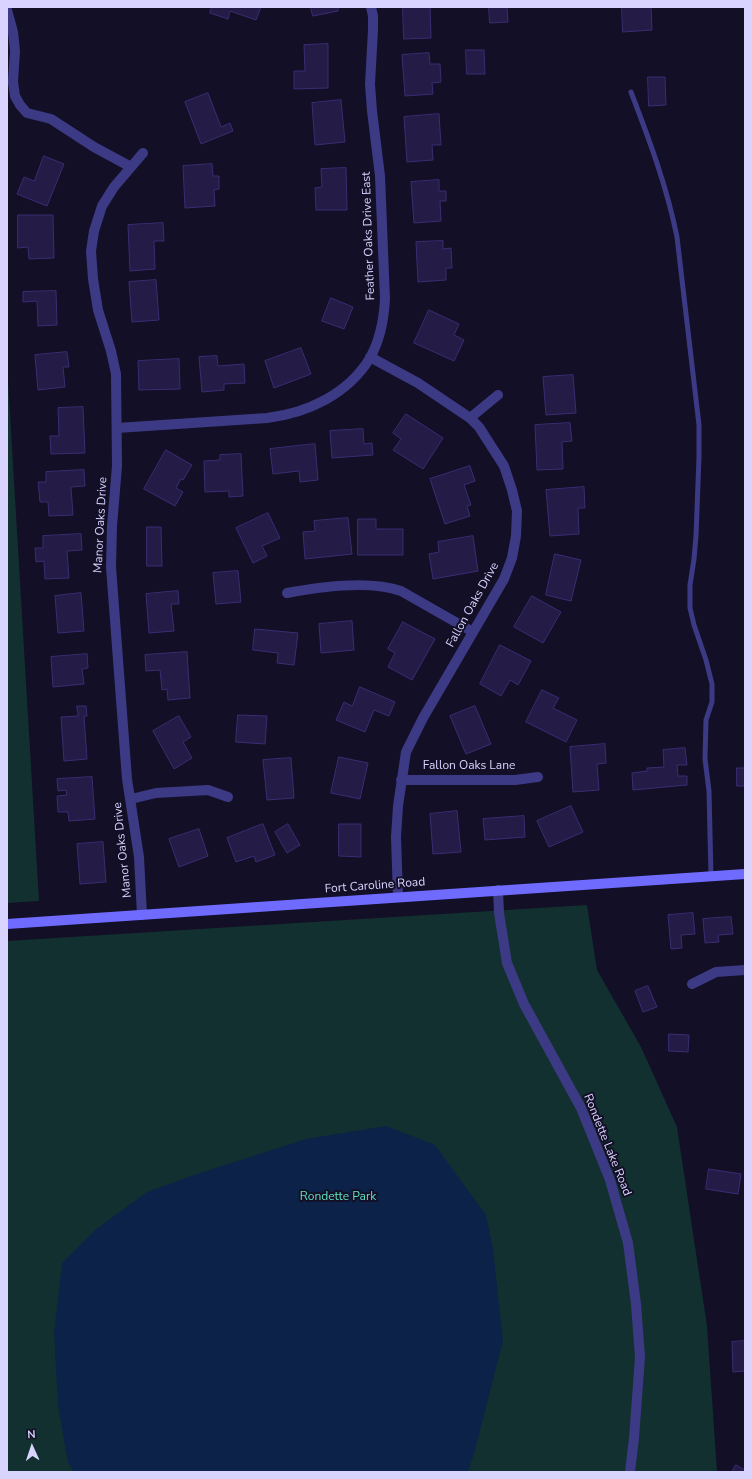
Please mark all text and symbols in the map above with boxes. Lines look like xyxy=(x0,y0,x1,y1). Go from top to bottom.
street label: Feather Oaks Drive East xyxy=(360,171,378,301)
street label: Manor Oaks Drive xyxy=(91,477,111,573)
street label: Fallon Oaks Drive xyxy=(444,560,502,650)
street label: Fallon Oaks Lane xyxy=(423,759,515,773)
street label: Manor Oaks Drive xyxy=(111,801,135,899)
street label: Fort Caroline Road xyxy=(324,875,426,897)
street label: Rondette Lake Road xyxy=(580,1092,634,1198)
park label: Rondette Park xyxy=(300,1190,376,1204)
north arrow xyxy=(12,1427,52,1467)
text: N xyxy=(27,1427,36,1442)

